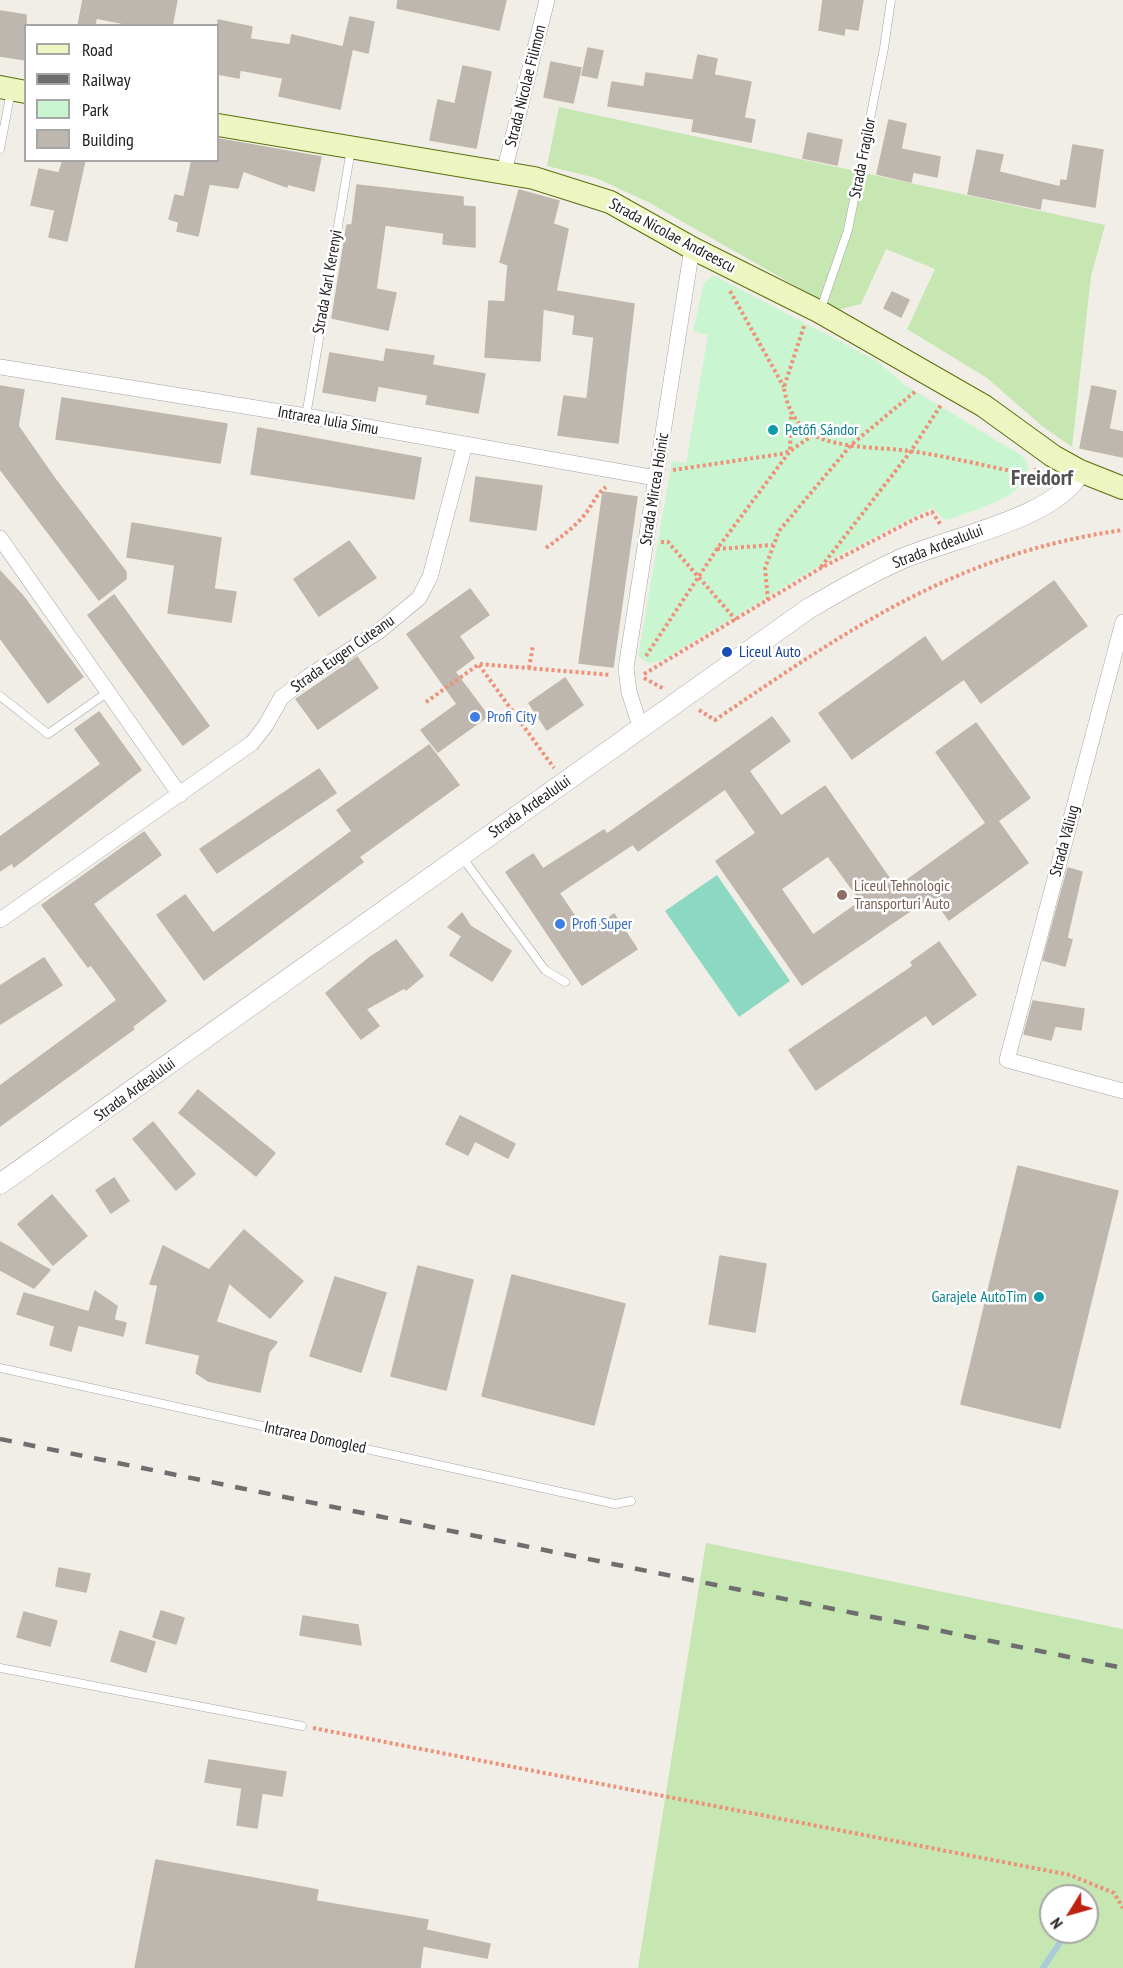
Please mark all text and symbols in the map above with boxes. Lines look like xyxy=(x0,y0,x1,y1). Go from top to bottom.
street label: Strada Nicolae Filimon xyxy=(502,23,550,149)
legend xyxy=(24,24,219,162)
text: Road xyxy=(82,38,113,61)
text: Railway xyxy=(82,68,131,91)
text: Park xyxy=(82,98,109,121)
street label: Strada Fragilor xyxy=(846,116,880,200)
text: Building xyxy=(82,128,134,151)
street label: Strada Nicolae Andreescu xyxy=(606,195,738,277)
street label: Strada Karl Kerenyi xyxy=(309,228,347,336)
street label: Intrarea Iulia Simu xyxy=(276,403,380,439)
place label: Petőfi Sándor xyxy=(785,420,858,440)
marker: Petőfi Sándor xyxy=(766,423,780,437)
street label: Strada Mircea Hoinic xyxy=(637,431,673,547)
district label: Freidorf xyxy=(1011,466,1073,492)
street label: Strada Ardealului xyxy=(890,521,986,573)
street label: Strada Eugen Cuteanu xyxy=(288,611,398,697)
place label: Liceul Auto xyxy=(739,642,801,662)
marker: Liceul Auto xyxy=(720,645,734,659)
place label: Profi City xyxy=(487,707,537,727)
marker: Profi City xyxy=(468,710,482,724)
street label: Strada Ardealului xyxy=(485,772,575,842)
street label: Strada Văliug xyxy=(1046,803,1084,879)
place label: Liceul Tehnologic Transporturi Auto xyxy=(854,876,950,914)
marker: Liceul Tehnologic Transporturi Auto xyxy=(835,888,849,902)
place label: Profi Super xyxy=(572,914,632,934)
marker: Profi Super xyxy=(553,917,567,931)
street label: Strada Ardealului xyxy=(91,1054,179,1126)
place label: Garajele AutoTim xyxy=(931,1287,1027,1307)
marker: Garajele AutoTim xyxy=(1032,1290,1046,1304)
street label: Intrarea Domogled xyxy=(262,1418,368,1458)
north arrow xyxy=(1039,1884,1099,1944)
text: N xyxy=(1046,1914,1067,1933)

